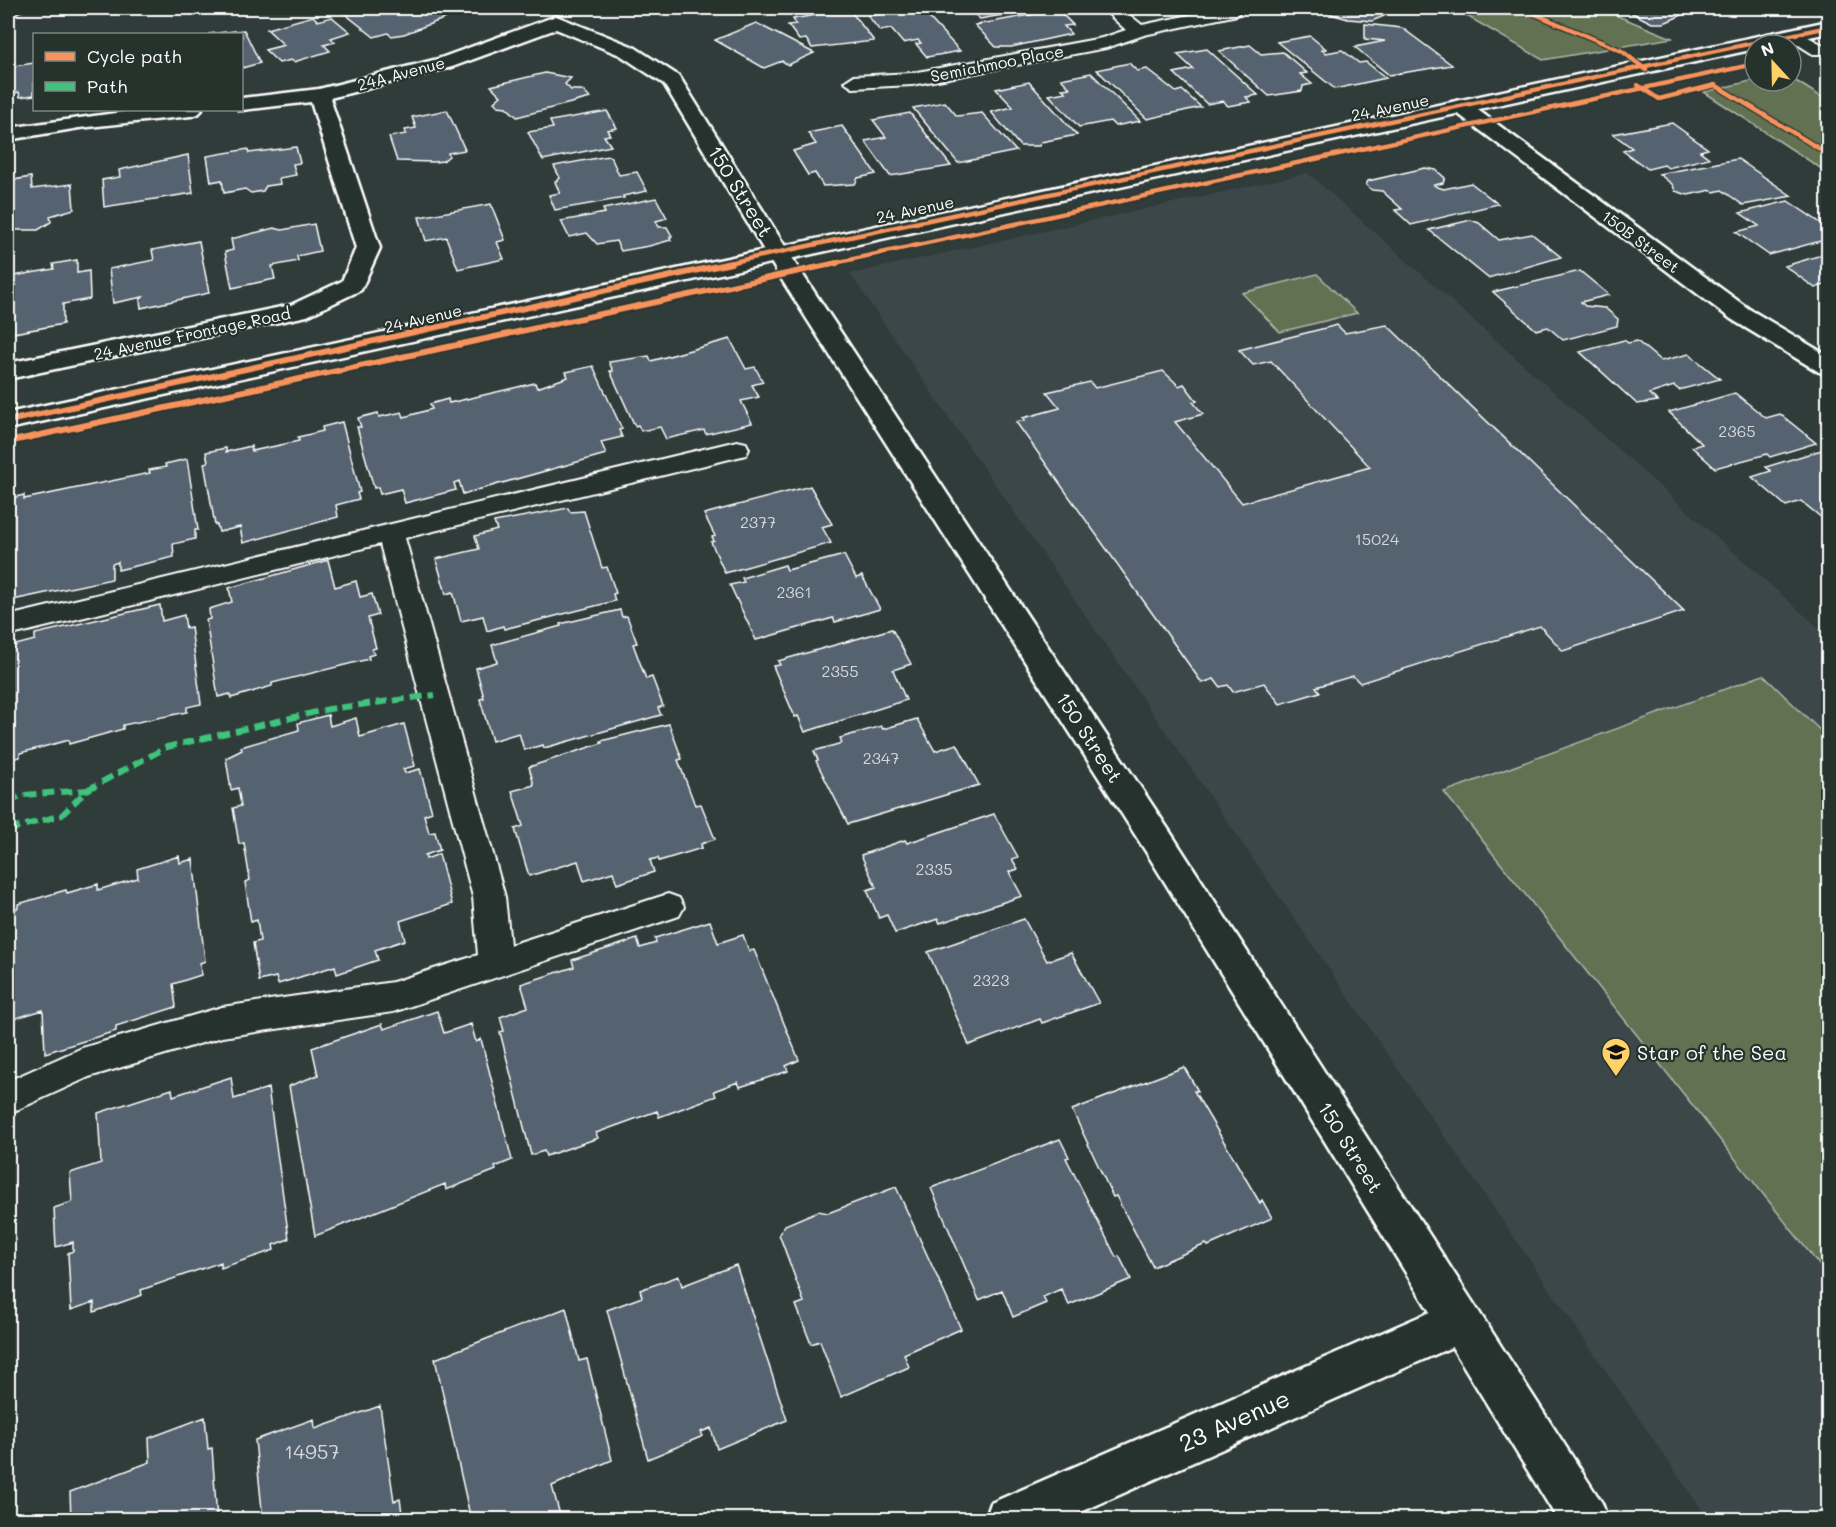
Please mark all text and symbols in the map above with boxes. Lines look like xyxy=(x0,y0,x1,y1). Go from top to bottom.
legend xyxy=(33,33,243,111)
north arrow xyxy=(1743,33,1803,93)
text: N xyxy=(1758,37,1777,61)
street label: Semiahmoo Place xyxy=(928,40,1066,86)
text: Cycle path xyxy=(87,44,182,68)
street label: 24A Avenue xyxy=(355,51,447,95)
text: Path xyxy=(87,74,127,98)
street label: 24 Avenue xyxy=(1349,89,1431,125)
street label: 150 Street xyxy=(703,140,779,242)
street label: 24 Avenue xyxy=(874,191,956,227)
street label: 150B Street xyxy=(1598,205,1684,277)
street label: 24 Avenue xyxy=(382,299,464,337)
street label: 24 Avenue Frontage Road xyxy=(92,302,292,364)
house number: 2365 xyxy=(1718,420,1756,441)
house number: 2377 xyxy=(740,511,776,532)
house number: 15024 xyxy=(1355,528,1400,549)
house number: 2361 xyxy=(776,581,812,602)
house number: 2355 xyxy=(822,660,858,681)
street label: 150 Street xyxy=(1051,687,1129,787)
house number: 2347 xyxy=(863,747,899,768)
house number: 2335 xyxy=(916,858,953,879)
house number: 2323 xyxy=(973,969,1009,990)
school or university icon: Star of the Sea xyxy=(1600,1036,1632,1078)
place label: Star of the Sea xyxy=(1637,1039,1787,1065)
street label: 150 Street xyxy=(1313,1096,1389,1198)
street label: 23 Avenue xyxy=(1174,1382,1294,1458)
house number: 14957 xyxy=(284,1438,340,1464)

